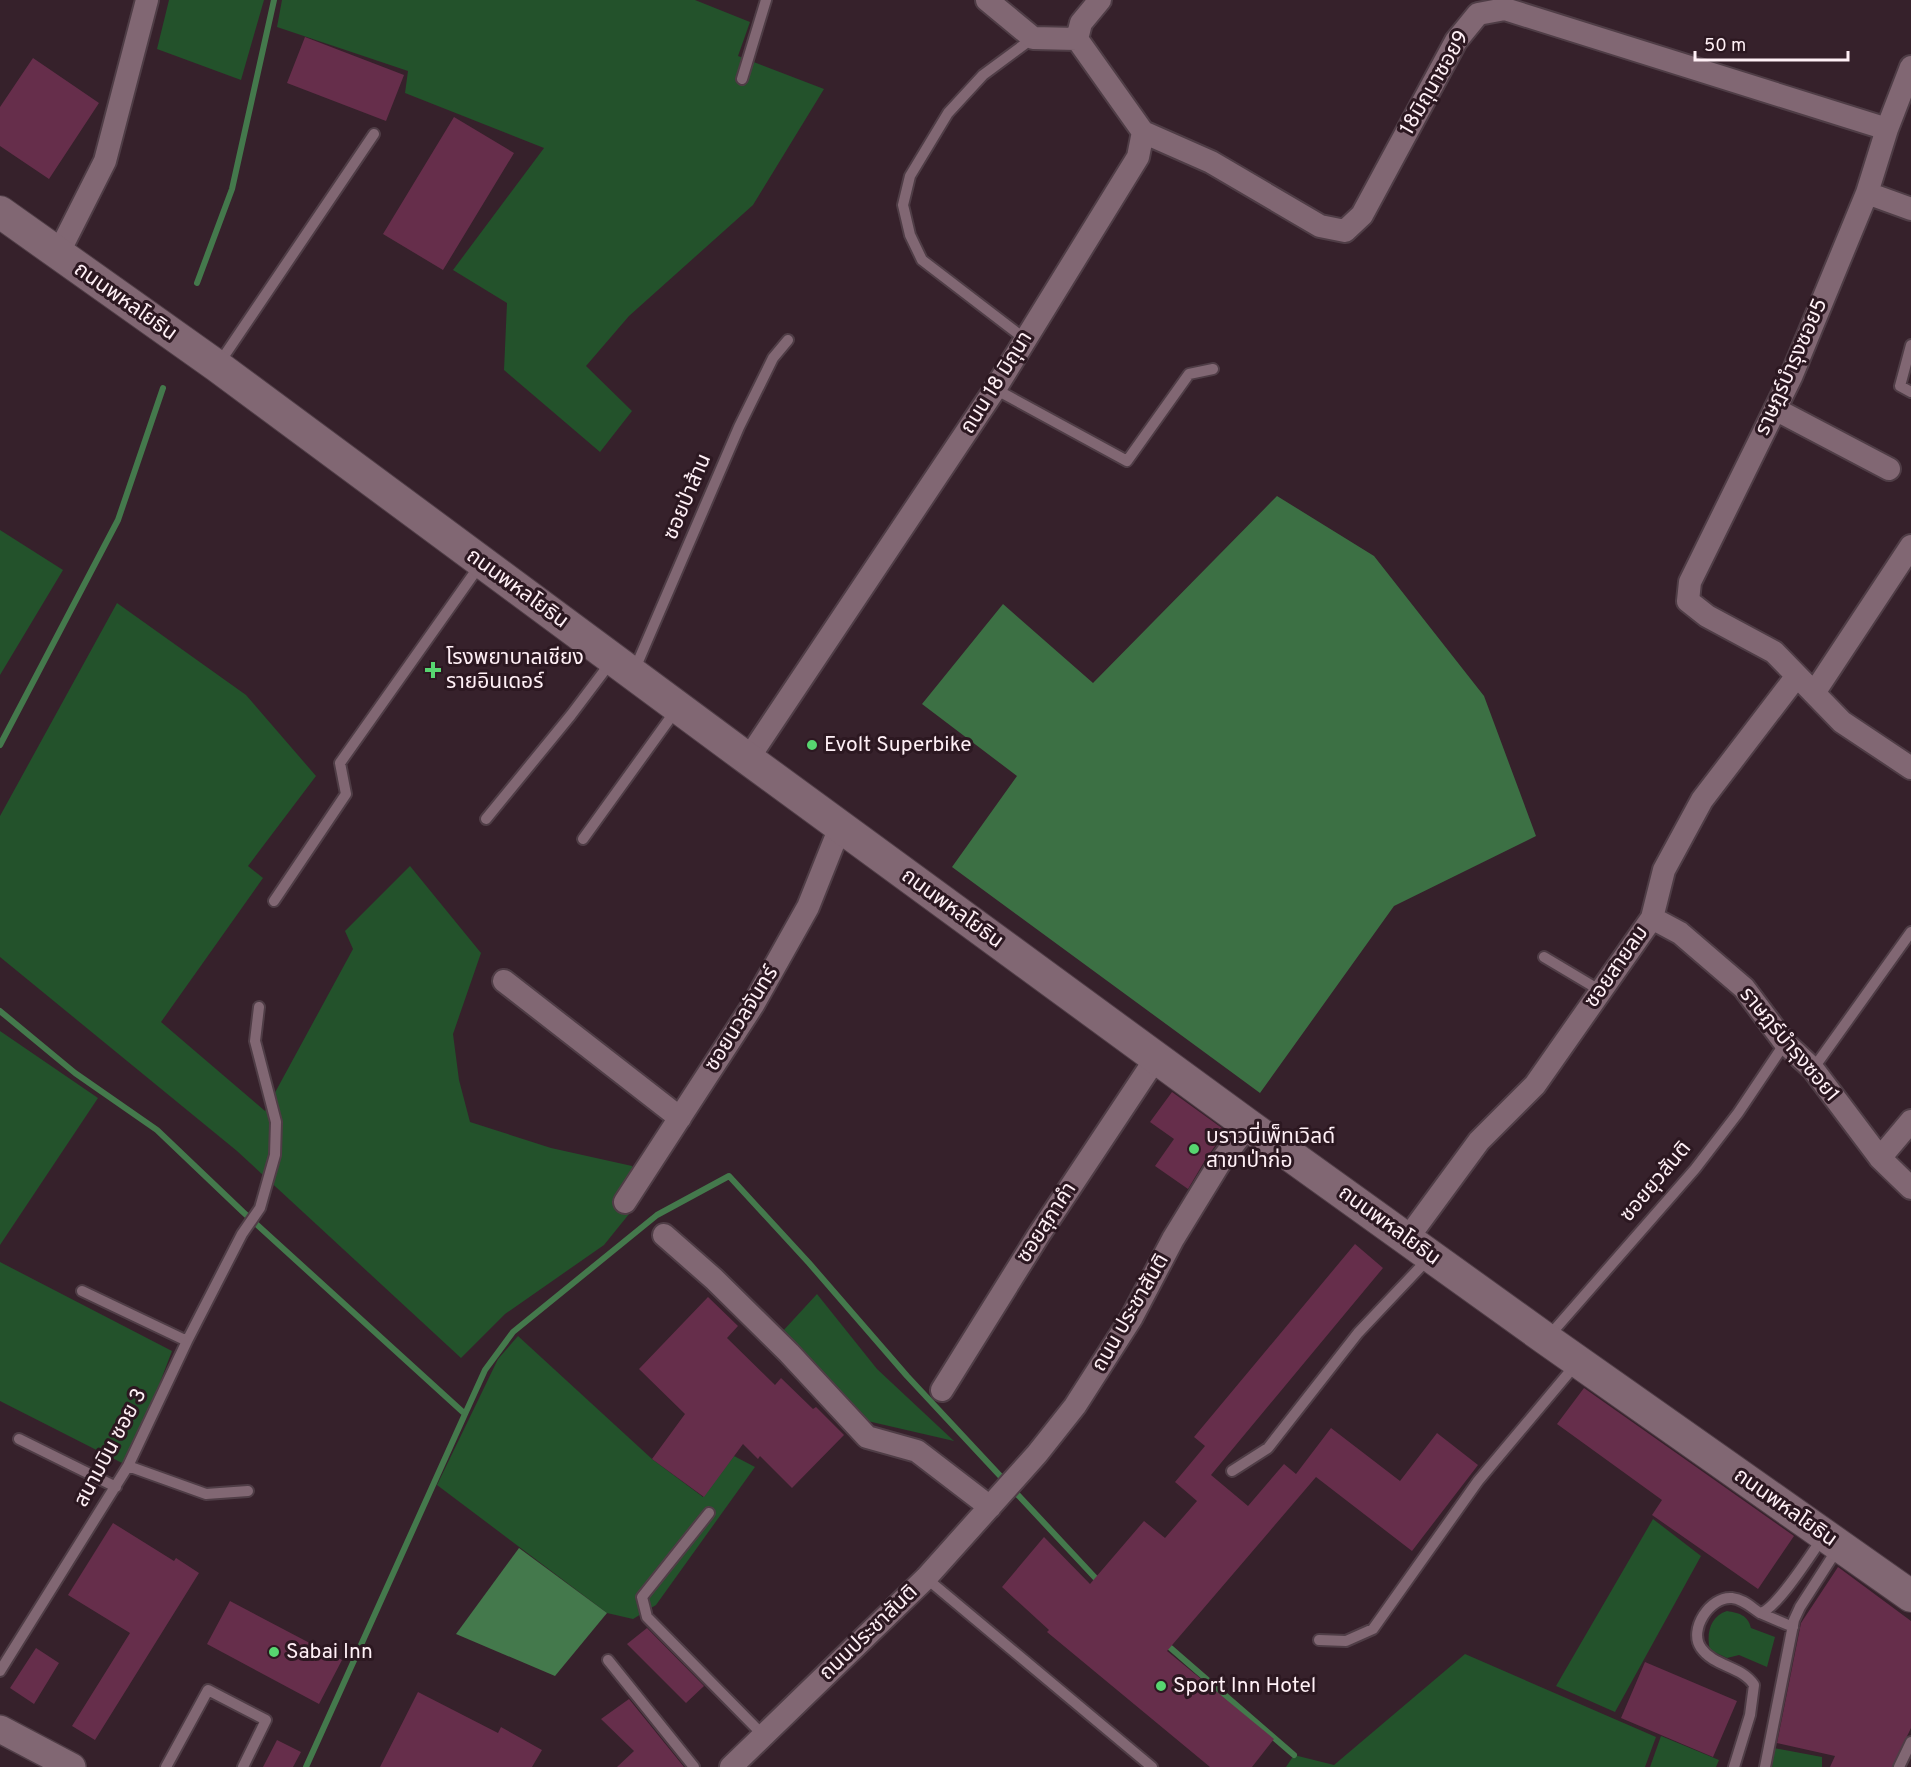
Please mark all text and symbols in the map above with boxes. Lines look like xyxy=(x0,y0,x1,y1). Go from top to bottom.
scale bar xyxy=(1695,24,1848,62)
street label: 18มิถุนาซอย9 xyxy=(1394,26,1476,140)
text: 50 m xyxy=(1704,35,1746,58)
street label: ถนนพหลโยธิน xyxy=(68,257,182,347)
street label: ราษฎร์บำรุงซอย5 xyxy=(1750,294,1834,440)
street label: ถนน 18 มิถุนา xyxy=(955,327,1039,439)
street label: ซอยป่าส้าน xyxy=(658,450,718,544)
street label: ถนนพหลโยธิน xyxy=(461,543,573,635)
place label: โรงพยาบาลเชียง รายอินเดอร์ xyxy=(446,645,584,696)
marker: โรงพยาบาลเชียง รายอินเดอร์ xyxy=(424,661,442,679)
place label: Evolt Superbike xyxy=(824,732,971,759)
marker: Evolt Superbike xyxy=(805,738,819,752)
street label: ถนนพหลโยธิน xyxy=(896,863,1008,955)
street label: ซอยสายลม xyxy=(1579,921,1655,1013)
street label: ซอยนวลจันทร์ xyxy=(699,961,785,1076)
street label: ราษฎร์บำรุงซอย1 xyxy=(1733,982,1845,1108)
place label: บราวนี่เพ็ทเวิลด์ สาขาป่าก่อ xyxy=(1206,1121,1335,1175)
street label: ซอยยุวสันติ xyxy=(1614,1136,1698,1228)
marker: บราวนี่เพ็ทเวิลด์ สาขาป่าก่อ xyxy=(1187,1142,1201,1156)
street label: ซอยสุภาคำ xyxy=(1011,1178,1083,1268)
street label: ถนนพหลโยธิน xyxy=(1333,1180,1445,1272)
street label: ถนน ประชาสันติ xyxy=(1086,1249,1176,1377)
street label: สนามบิน ซอย 3 xyxy=(68,1384,154,1512)
street label: ถนนพหลโยธิน xyxy=(1728,1463,1842,1553)
street label: ถนนประชาสันติ xyxy=(814,1579,924,1687)
place label: Sabai Inn xyxy=(286,1639,373,1666)
marker: Sabai Inn xyxy=(267,1645,281,1659)
place label: Sport Inn Hotel xyxy=(1173,1673,1316,1700)
marker: Sport Inn Hotel xyxy=(1154,1679,1168,1693)

